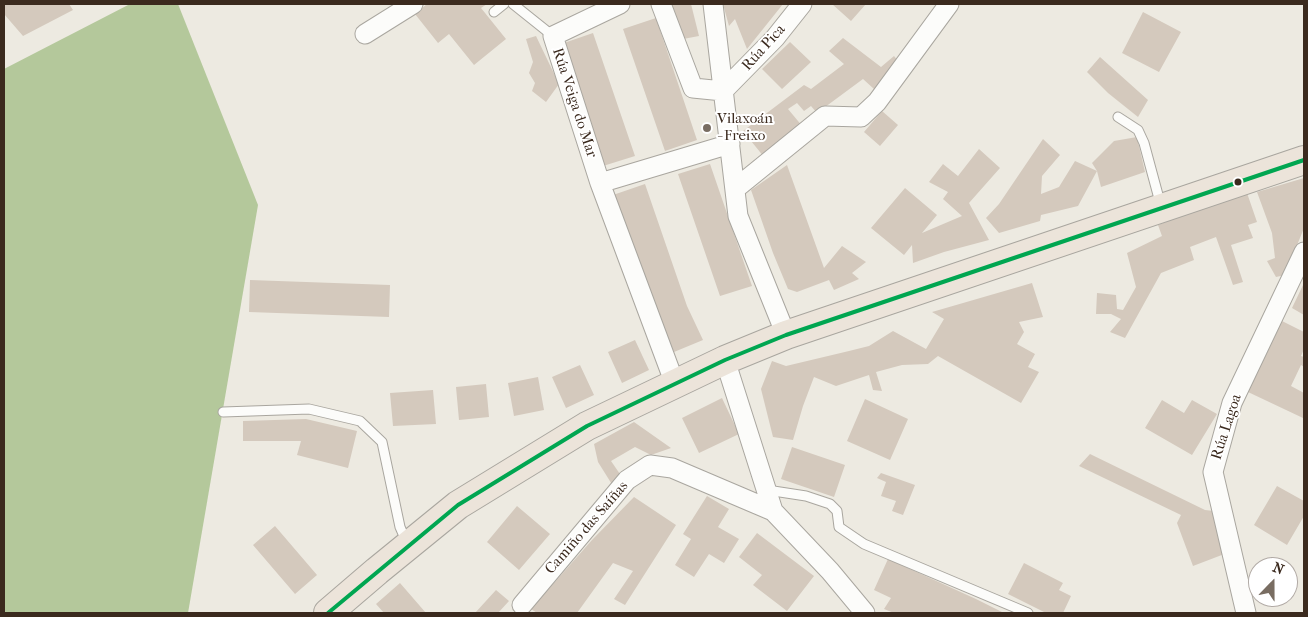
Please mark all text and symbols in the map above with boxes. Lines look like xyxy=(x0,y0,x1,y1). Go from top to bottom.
street label: Rúa Pica xyxy=(739,21,789,75)
street label: Rúa Veiga do Mar xyxy=(548,46,600,160)
place label: Vilaxoán - Freixo xyxy=(717,110,773,145)
marker: Vilaxoán - Freixo xyxy=(701,122,713,134)
unlabelled marker xyxy=(1233,177,1243,187)
street label: Rúa Lagoa xyxy=(1208,392,1246,462)
street label: Camiño das Saíñas xyxy=(542,478,632,578)
north arrow xyxy=(1248,557,1298,607)
text: N xyxy=(1270,559,1287,578)

